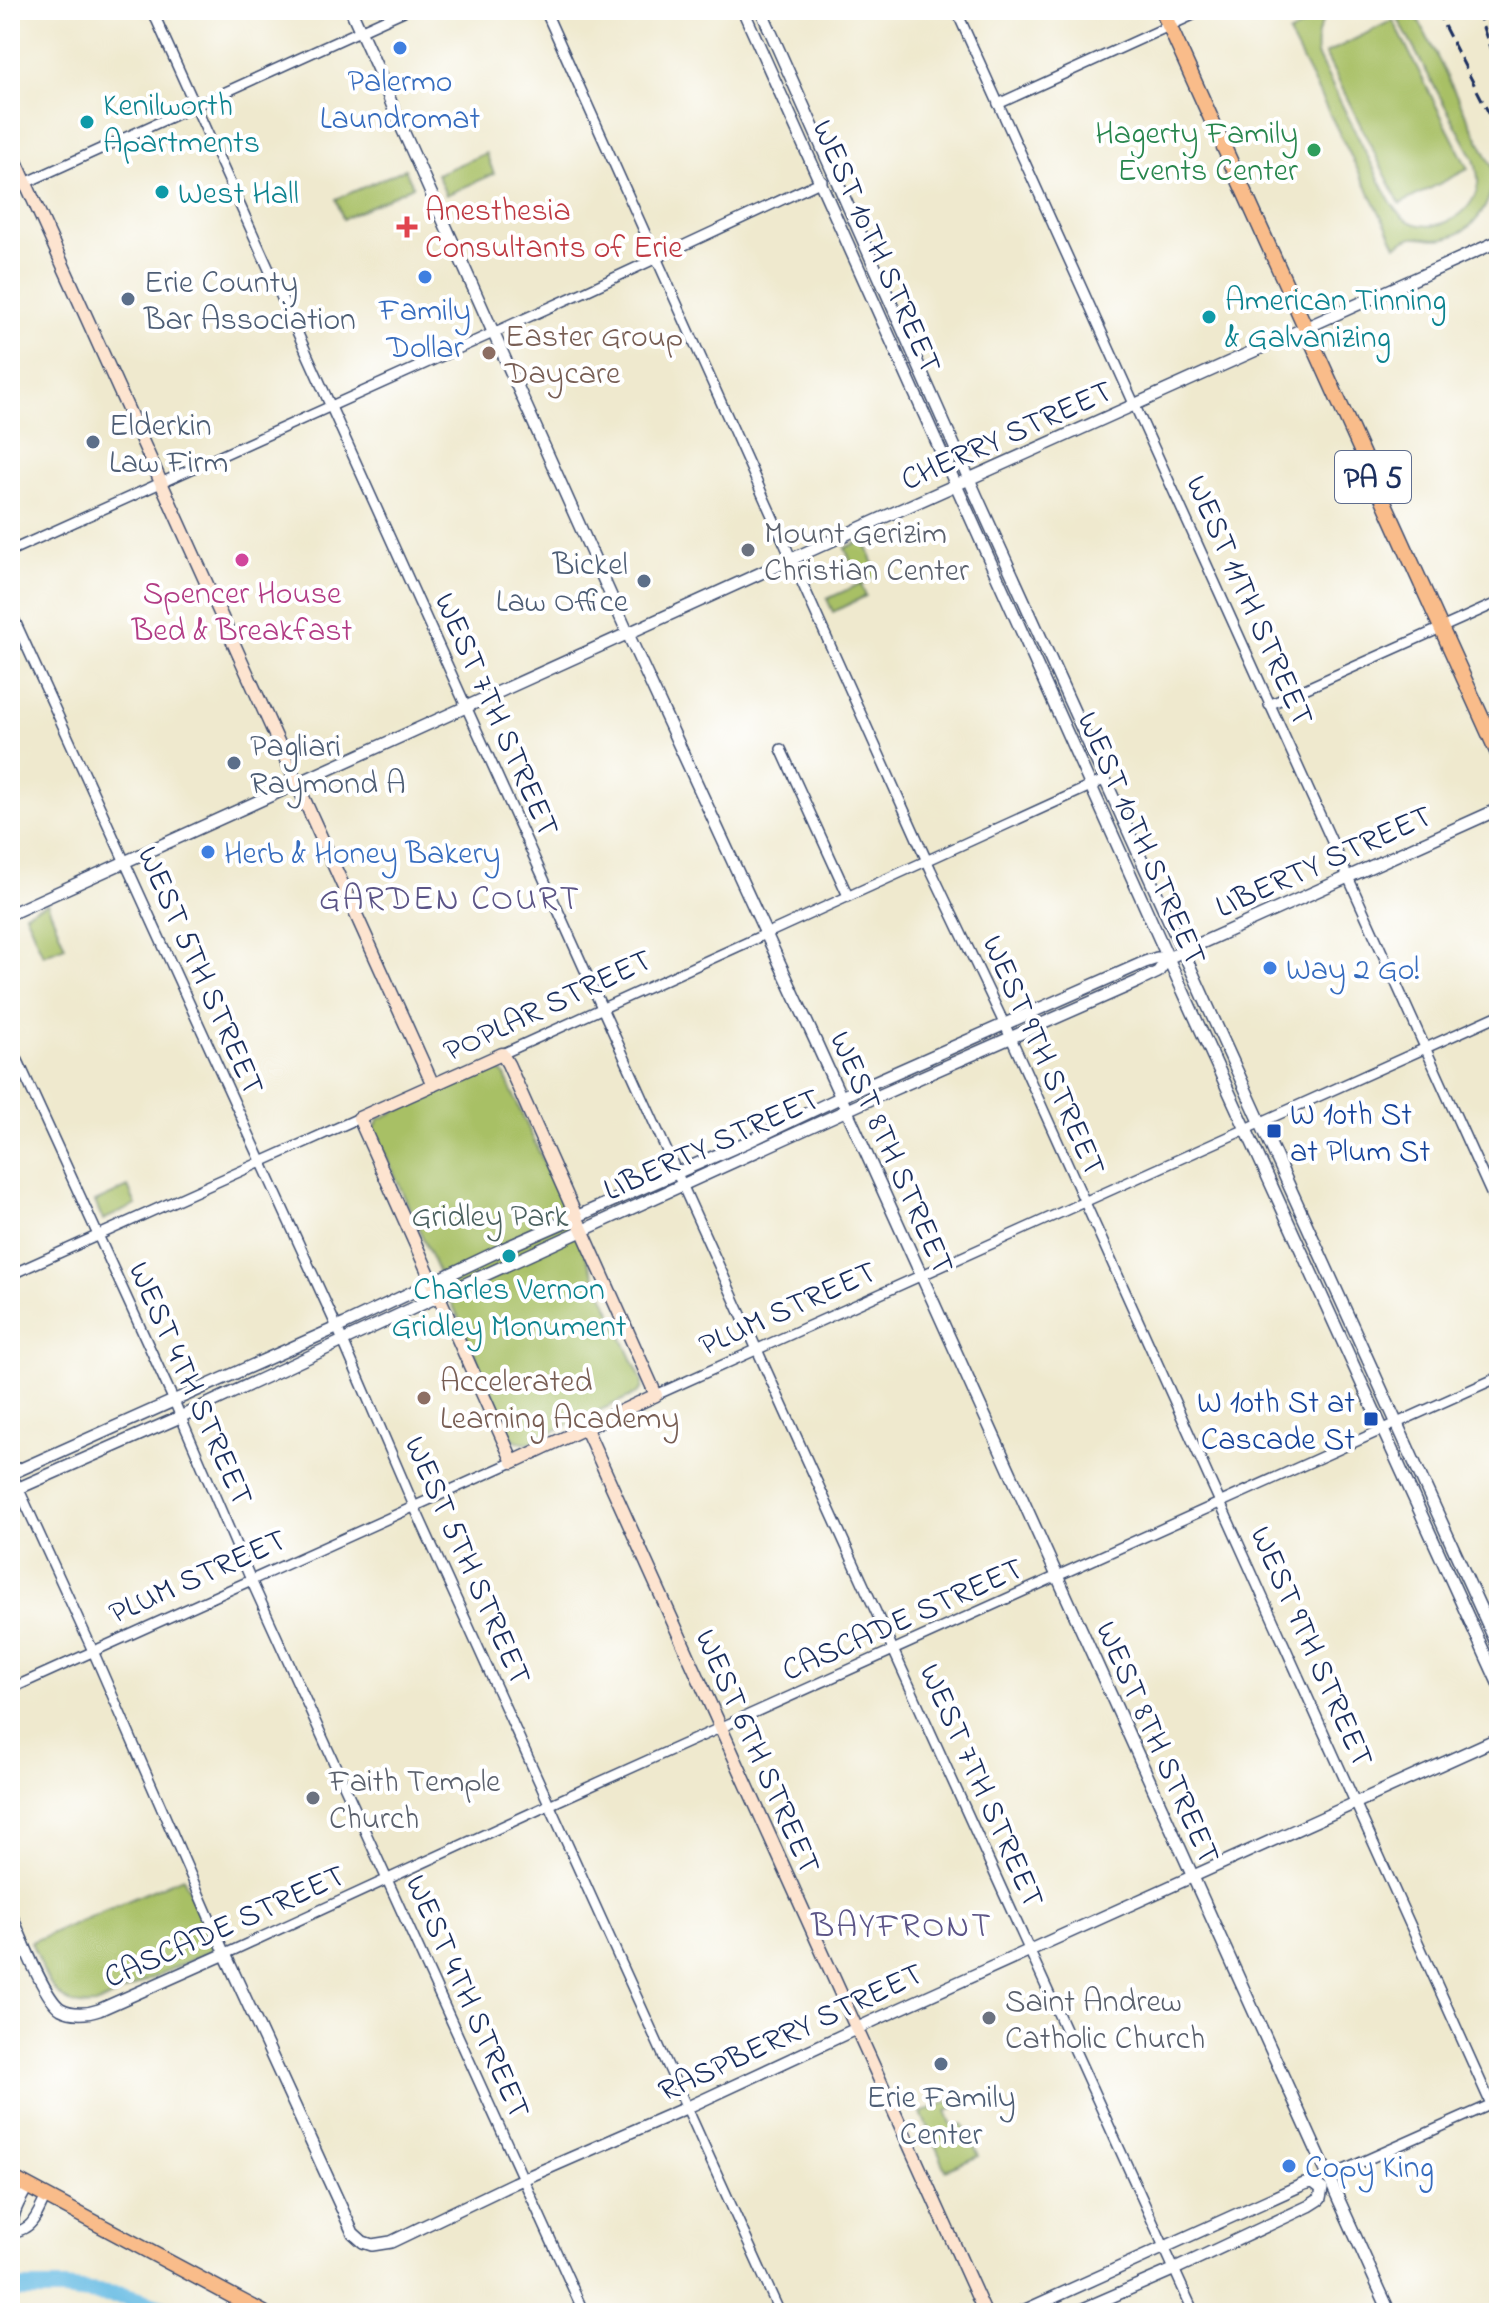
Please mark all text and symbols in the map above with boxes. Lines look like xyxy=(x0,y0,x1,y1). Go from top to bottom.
marker: Palermo Laundromat xyxy=(391,39,409,57)
place label: Palermo Laundromat xyxy=(320,60,481,144)
place label: Kenilworth Apartments xyxy=(103,84,260,168)
place label: Hagerty Family Events Center xyxy=(1095,112,1298,196)
marker: Kenilworth Apartments xyxy=(78,113,96,131)
street label: WEST 10TH STREET xyxy=(798,113,952,382)
marker: Hagerty Family Events Center xyxy=(1305,141,1323,159)
place label: West Hall xyxy=(178,172,299,219)
marker: West Hall xyxy=(153,183,171,201)
place label: Anesthesia Consultants of Erie xyxy=(425,189,683,273)
marker: Anesthesia Consultants of Erie xyxy=(396,216,418,238)
place label: Erie County Bar Association xyxy=(143,261,356,345)
marker: Family Dollar xyxy=(416,268,434,286)
place label: American Tinning & Galvanizing xyxy=(1225,279,1446,363)
place label: Family Dollar xyxy=(378,289,471,373)
marker: Erie County Bar Association xyxy=(119,290,137,308)
marker: American Tinning & Galvanizing xyxy=(1200,308,1218,326)
place label: Easter Group Daycare xyxy=(504,315,683,399)
marker: Easter Group Daycare xyxy=(480,344,498,362)
street label: CHERRY STREET xyxy=(894,369,1121,505)
place label: Elderkin Law Firm xyxy=(109,404,228,488)
marker: Elderkin Law Firm xyxy=(84,433,102,451)
road number: PA 5 xyxy=(1335,451,1411,503)
street label: WEST 11TH STREET xyxy=(1171,469,1324,734)
place label: Mount Gerizim Christian Center xyxy=(764,512,969,596)
marker: Mount Gerizim Christian Center xyxy=(739,541,757,559)
place label: Bickel Law Office xyxy=(496,543,629,627)
marker: Spencer House Bed & Breakfast xyxy=(233,551,251,569)
place label: Spencer House Bed & Breakfast xyxy=(131,572,353,656)
marker: Bickel Law Office xyxy=(635,572,653,590)
street label: WEST 7TH STREET xyxy=(420,586,570,845)
street label: WEST 10TH STREET xyxy=(1063,705,1217,974)
place label: Pagliari Raymond A xyxy=(250,725,406,809)
marker: Pagliari Raymond A xyxy=(225,754,243,772)
street label: LIBERTY STREET xyxy=(1209,794,1440,932)
place label: Herb & Honey Bakery xyxy=(224,832,500,879)
street label: WEST 5TH STREET xyxy=(123,839,275,1103)
marker: Herb & Honey Bakery xyxy=(199,843,217,861)
district label: GARDEN COURT xyxy=(319,876,581,926)
street label: WEST 9TH STREET xyxy=(968,928,1116,1184)
street label: POPLAR STREET xyxy=(437,938,660,1076)
place label: Way 2 Go! xyxy=(1286,948,1419,995)
marker: Way 2 Go! xyxy=(1261,959,1279,977)
street label: WEST 8TH STREET xyxy=(815,1024,964,1283)
street label: LIBERTY STREET xyxy=(597,1077,828,1215)
place label: W 10th St at Plum St xyxy=(1290,1093,1431,1177)
marker: W 10th St at Plum St xyxy=(1265,1122,1283,1140)
park label: Gridley Park xyxy=(411,1195,570,1242)
marker: Charles Vernon Gridley Monument xyxy=(500,1247,518,1265)
street label: PLUM STREET xyxy=(692,1250,885,1370)
street label: WEST 4TH STREET xyxy=(114,1255,264,1514)
place label: Charles Vernon Gridley Monument xyxy=(392,1268,627,1352)
place label: Accelerated Learning Academy xyxy=(440,1360,679,1444)
place label: W 10th St at Cascade St xyxy=(1197,1381,1355,1465)
marker: Accelerated Learning Academy xyxy=(415,1389,433,1407)
marker: W 10th St at Cascade St xyxy=(1362,1410,1380,1428)
street label: WEST 5TH STREET xyxy=(390,1429,542,1693)
street label: PLUM STREET xyxy=(102,1518,295,1638)
street label: WEST 9TH STREET xyxy=(1236,1519,1384,1775)
street label: CASCADE STREET xyxy=(775,1547,1032,1695)
street label: WEST 8TH STREET xyxy=(1081,1614,1230,1873)
street label: WEST 6TH STREET xyxy=(681,1622,831,1882)
street label: WEST 7TH STREET xyxy=(905,1657,1055,1916)
place label: Faith Temple Church xyxy=(328,1760,501,1844)
marker: Faith Temple Church xyxy=(304,1789,322,1807)
street label: CASCADE STREET xyxy=(97,1854,354,2002)
street label: WEST 4TH STREET xyxy=(391,1868,541,2127)
district label: BAYFRONT xyxy=(810,1903,993,1953)
street label: RASPBERRY STREET xyxy=(651,1952,932,2116)
place label: Saint Andrew Catholic Church xyxy=(1005,1980,1205,2064)
marker: Saint Andrew Catholic Church xyxy=(980,2009,998,2027)
marker: Erie Family Center xyxy=(932,2055,950,2073)
place label: Erie Family Center xyxy=(866,2076,1016,2160)
place label: Copy King xyxy=(1305,2146,1434,2193)
marker: Copy King xyxy=(1280,2157,1298,2175)

